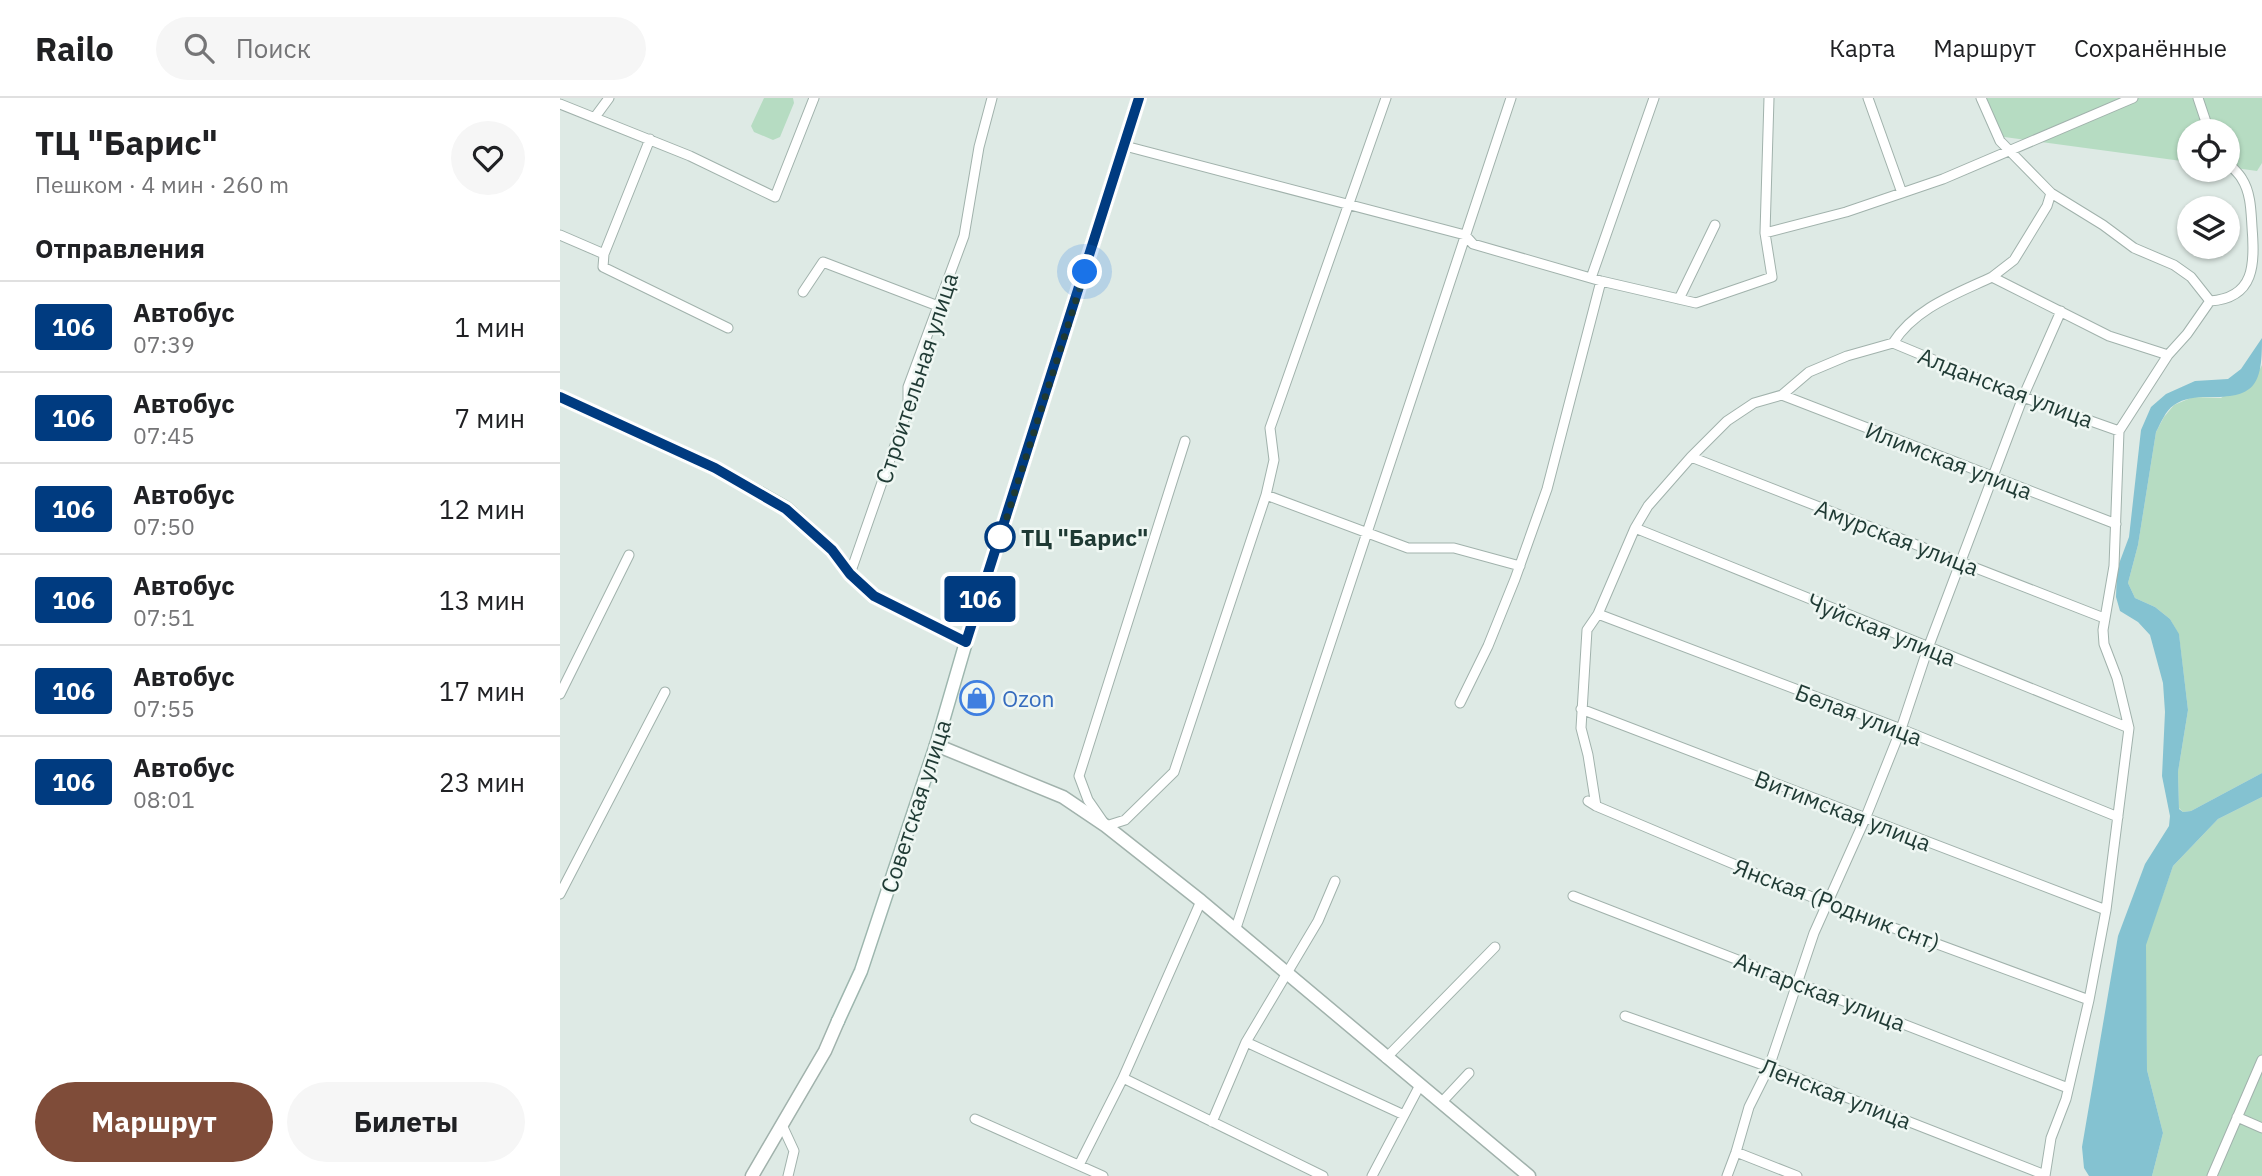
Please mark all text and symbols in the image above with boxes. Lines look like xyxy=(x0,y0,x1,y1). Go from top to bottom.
search box xyxy=(156,17,646,80)
text: Railo xyxy=(35,27,114,70)
icon: search xyxy=(180,29,218,67)
text: Поиск xyxy=(236,31,311,65)
text: Карта xyxy=(1829,32,1895,64)
text: Маршрут xyxy=(1933,32,2036,64)
text: Сохранённые xyxy=(2074,32,2227,64)
map controls xyxy=(2177,119,2240,259)
button: locate xyxy=(2177,119,2240,182)
text: ТЦ "Барис" xyxy=(35,121,218,164)
button: heart xyxy=(451,121,525,195)
text: Пешком · 4 мин · 260 m xyxy=(35,169,289,199)
button: layers xyxy=(2177,196,2240,259)
text: Отправления xyxy=(35,231,205,265)
your location xyxy=(1067,254,1102,289)
street label: Строительная улица xyxy=(868,269,964,487)
text: Автобус xyxy=(133,295,235,329)
text: 1 мин xyxy=(455,310,525,344)
text: 106 xyxy=(52,311,95,343)
text: 07:39 xyxy=(133,329,195,359)
street label: Алданская улица xyxy=(1914,340,2098,434)
text: Автобус xyxy=(133,386,235,420)
text: 7 мин xyxy=(455,401,525,435)
text: 106 xyxy=(52,402,95,434)
street label: Илимская улица xyxy=(1861,414,2037,506)
text: 07:45 xyxy=(133,420,195,450)
text: Автобус xyxy=(133,477,235,511)
text: 12 мин xyxy=(439,492,525,526)
street label: Амурская улица xyxy=(1811,492,1983,582)
text: 106 xyxy=(52,493,95,525)
text: 07:50 xyxy=(133,511,195,541)
marker: ТЦ "Барис" xyxy=(985,522,1015,552)
place label: ТЦ "Барис" xyxy=(1021,522,1148,552)
text: Автобус xyxy=(133,568,235,602)
line badge: 106 xyxy=(940,576,1020,622)
text: 13 мин xyxy=(439,583,525,617)
text: 106 xyxy=(958,583,1002,615)
text: 106 xyxy=(52,584,95,616)
street label: Чуйская улица xyxy=(1803,586,1961,672)
text: 07:51 xyxy=(133,602,195,632)
text: Автобус xyxy=(133,659,235,693)
text: 17 мин xyxy=(439,674,525,708)
text: 106 xyxy=(52,675,95,707)
street label: Белая улица xyxy=(1791,676,1927,752)
shop icon: Ozon xyxy=(958,679,996,717)
place label: Ozon xyxy=(1002,683,1055,713)
text: 07:55 xyxy=(133,693,195,723)
street label: Советская улица xyxy=(873,715,957,897)
text: Автобус xyxy=(133,750,235,784)
street label: Витимская улица xyxy=(1750,763,1936,857)
text: 23 мин xyxy=(439,765,525,799)
text: 106 xyxy=(52,766,95,798)
text: 08:01 xyxy=(133,784,195,814)
street label: Янская (Родник снт) xyxy=(1730,851,1944,957)
street label: Ангарская улица xyxy=(1730,945,1910,1037)
street label: Ленская улица xyxy=(1756,1050,1916,1136)
button: Маршрут xyxy=(35,1082,273,1162)
button: Билеты xyxy=(287,1082,525,1162)

